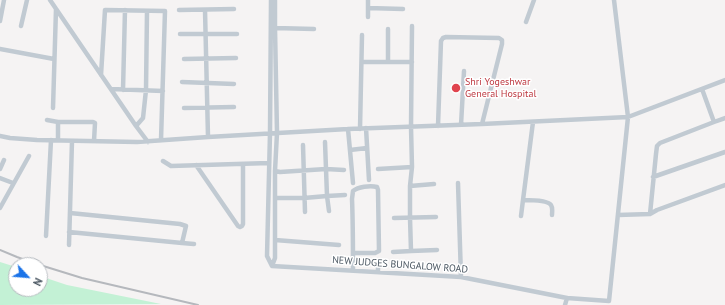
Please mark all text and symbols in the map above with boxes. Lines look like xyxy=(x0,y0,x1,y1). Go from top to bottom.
place label: Shri Yogeshwar General Hospital xyxy=(465,76,536,100)
marker: Shri Yogeshwar General Hospital xyxy=(450,82,462,94)
street label: NEW JUDGES BUNGALOW ROAD xyxy=(332,254,468,276)
north arrow xyxy=(8,257,48,297)
text: N xyxy=(30,275,46,288)

